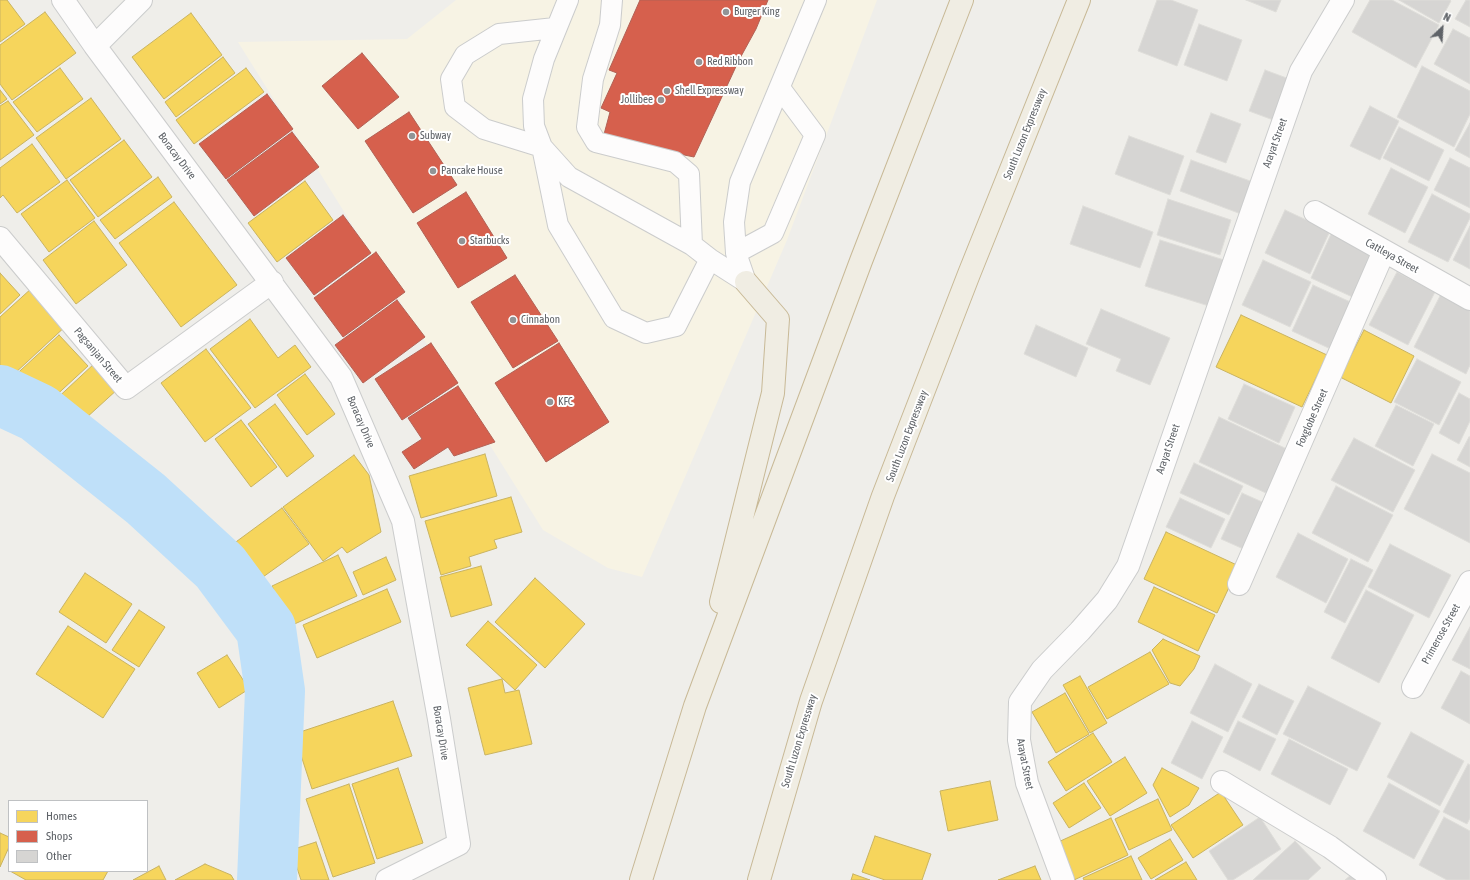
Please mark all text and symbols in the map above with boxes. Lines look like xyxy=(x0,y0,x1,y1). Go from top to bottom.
place label: Burger King xyxy=(734,5,780,19)
marker: Burger King xyxy=(721,7,731,17)
north arrow xyxy=(1422,8,1462,48)
text: N xyxy=(1442,10,1453,24)
place label: Red Ribbon xyxy=(707,55,753,69)
marker: Red Ribbon xyxy=(694,57,704,67)
place label: Shell Expressway xyxy=(675,84,744,98)
marker: Shell Expressway xyxy=(662,86,672,96)
street label: South Luzon Expressway xyxy=(1001,87,1049,181)
place label: Jollibee xyxy=(621,93,653,107)
marker: Jollibee xyxy=(656,95,666,105)
street label: Arayat Street xyxy=(1260,116,1290,170)
place label: Subway xyxy=(420,129,451,143)
street label: Boracay Drive xyxy=(155,130,199,182)
marker: Subway xyxy=(407,131,417,141)
place label: Pancake House xyxy=(441,164,503,178)
marker: Pancake House xyxy=(428,166,438,176)
place label: Starbucks xyxy=(470,234,509,248)
marker: Starbucks xyxy=(457,236,467,246)
street label: Cattleya Street xyxy=(1363,236,1421,276)
place label: Cinnabon xyxy=(521,313,560,327)
marker: Cinnabon xyxy=(508,315,518,325)
street label: Pagsanjan Street xyxy=(71,325,125,385)
street label: Foxglobe Street xyxy=(1293,387,1331,449)
street label: South Luzon Expressway xyxy=(883,388,931,484)
street label: Boracay Drive xyxy=(344,394,378,450)
place label: KFC xyxy=(558,395,573,409)
marker: KFC xyxy=(545,397,555,407)
street label: Arayat Street xyxy=(1153,422,1183,476)
street label: Primerose Street xyxy=(1419,601,1463,667)
street label: South Luzon Expressway xyxy=(779,693,819,789)
street label: Boracay Drive xyxy=(430,705,452,761)
street label: Arayat Street xyxy=(1014,737,1036,791)
legend xyxy=(8,800,148,872)
text: Homes xyxy=(46,809,77,823)
text: Shops xyxy=(46,829,72,843)
text: Other xyxy=(46,849,71,863)

